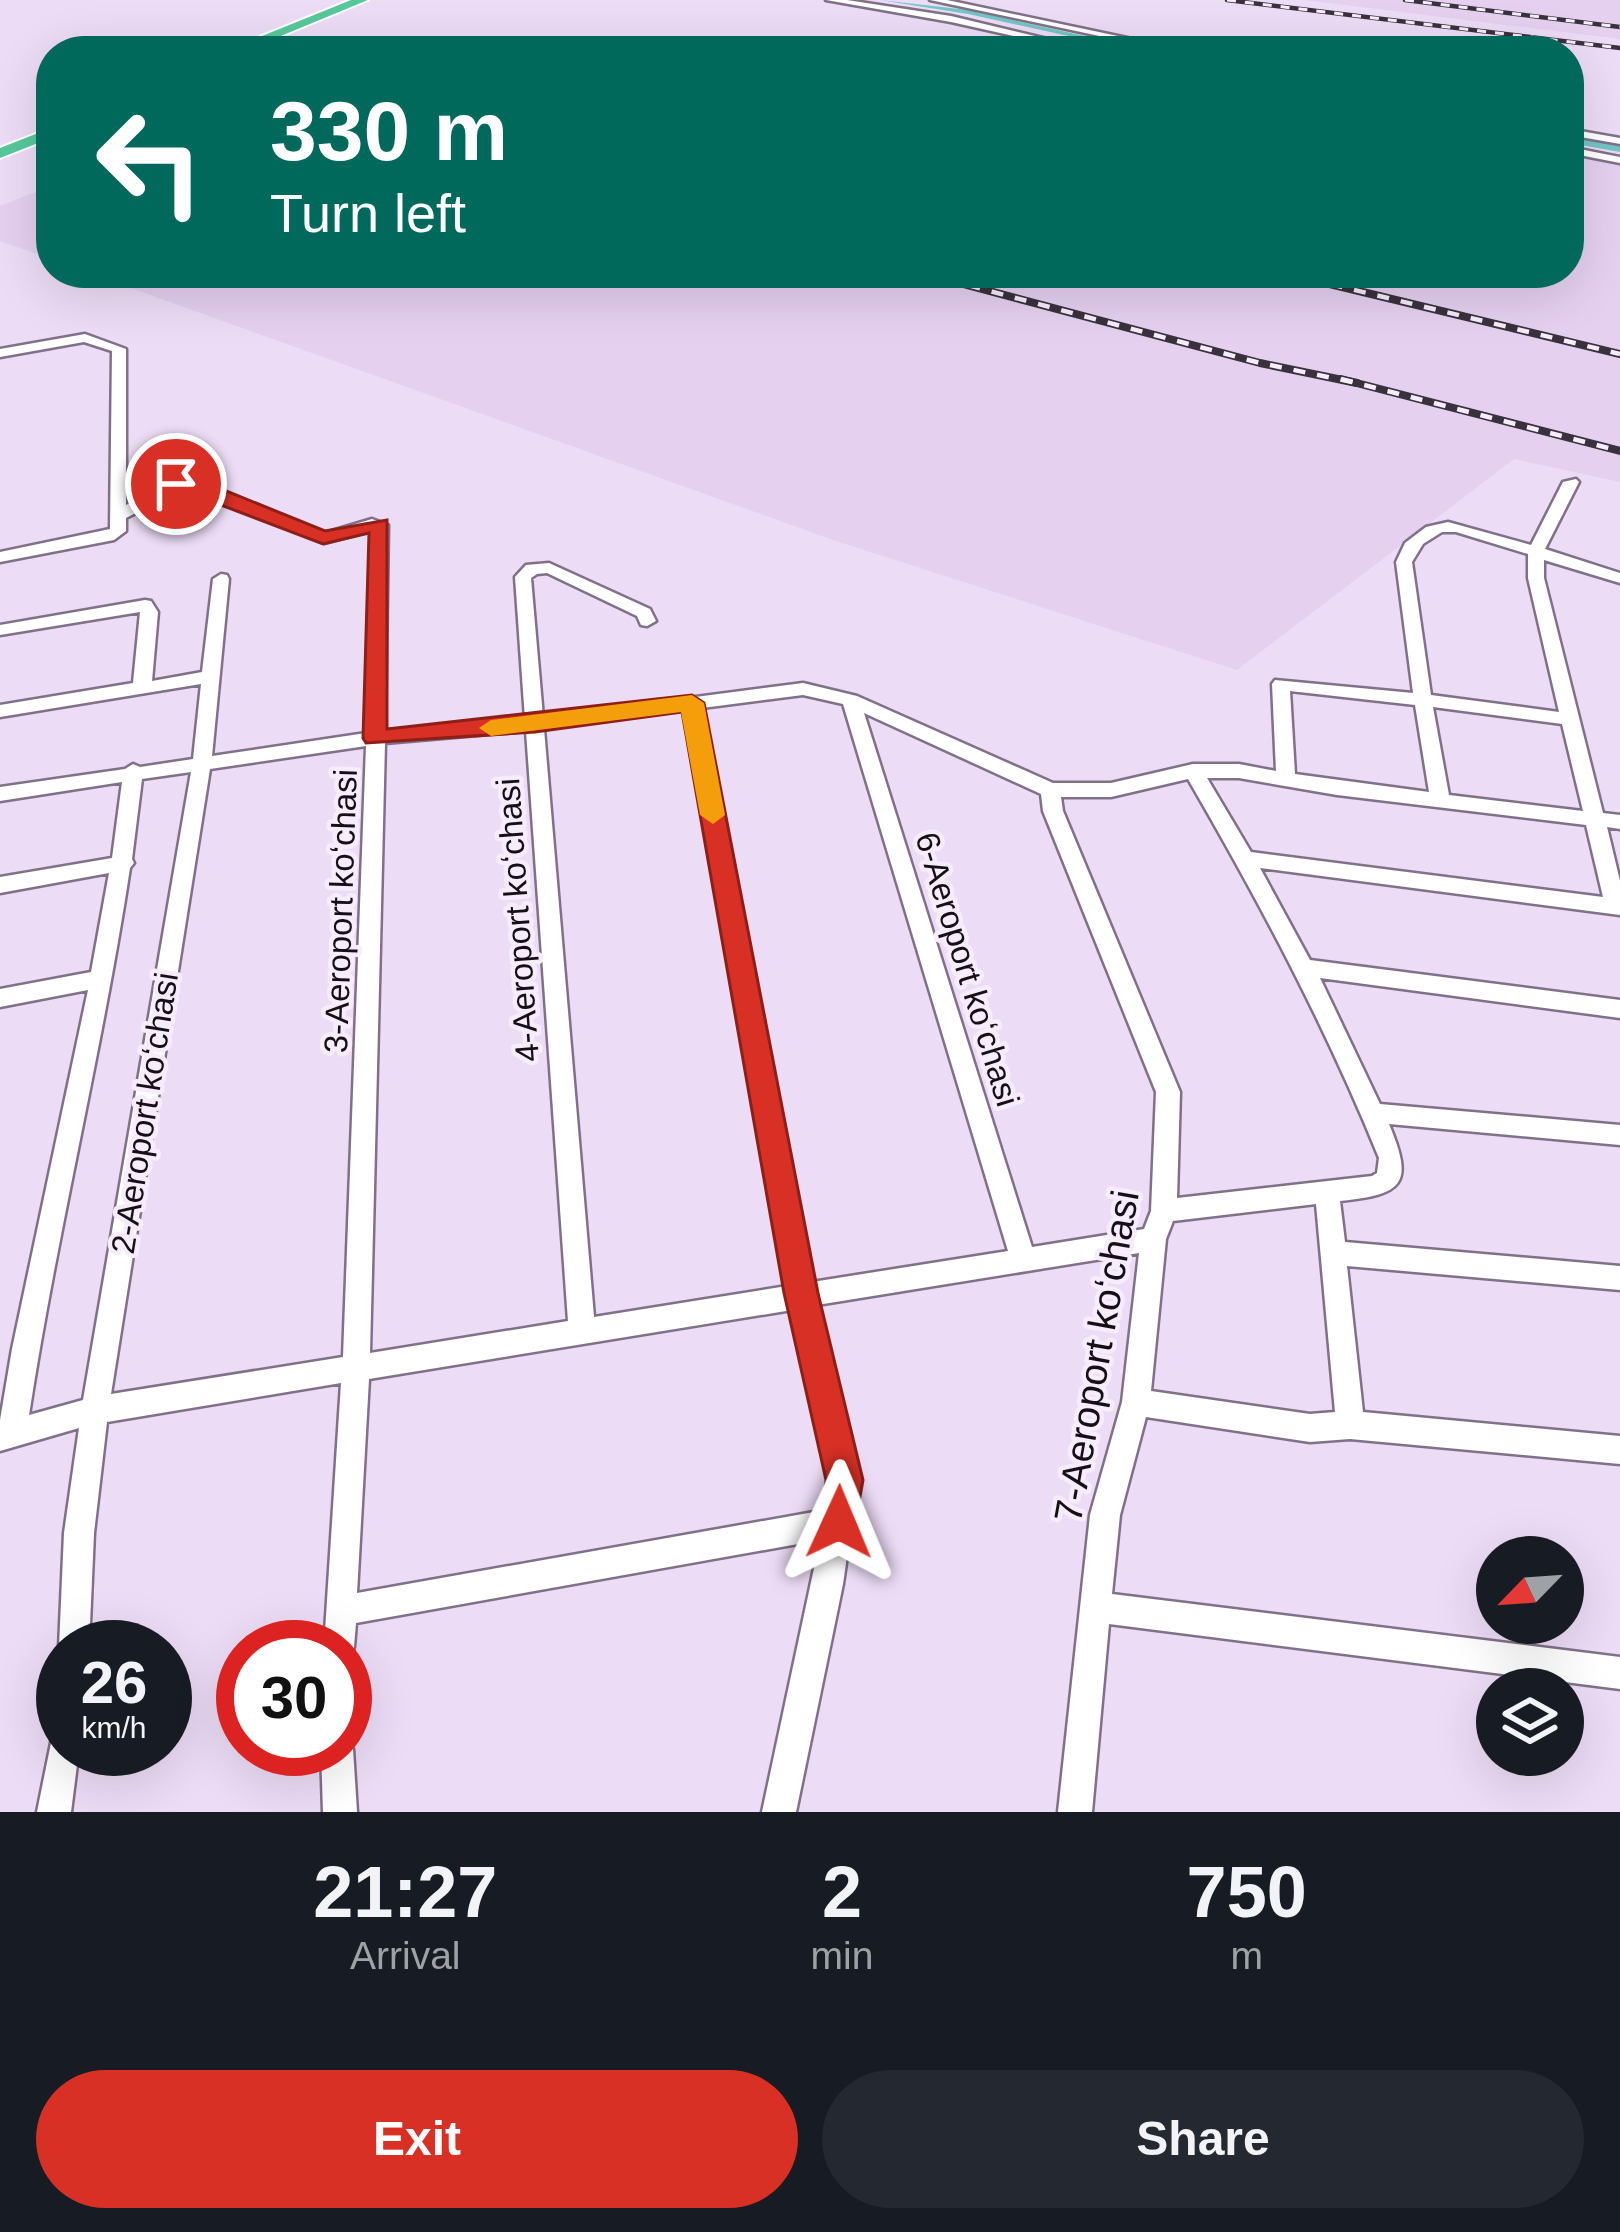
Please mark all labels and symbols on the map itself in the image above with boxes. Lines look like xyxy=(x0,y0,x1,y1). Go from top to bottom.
pin xyxy=(125,433,227,535)
street label: 3-Aeroport koʻchasi xyxy=(317,768,364,1054)
street label: 4-Aeroport koʻchasi xyxy=(489,777,546,1063)
street label: 6-Aeroport koʻchasi xyxy=(908,828,1027,1110)
street label: 2-Aeroport koʻchasi xyxy=(104,970,185,1256)
street label: 7-Aeroport koʻchasi xyxy=(1046,1187,1147,1525)
position arrow xyxy=(776,1459,902,1585)
north arrow xyxy=(1476,1536,1584,1644)
speed limit sign: 30 xyxy=(216,1620,372,1776)

